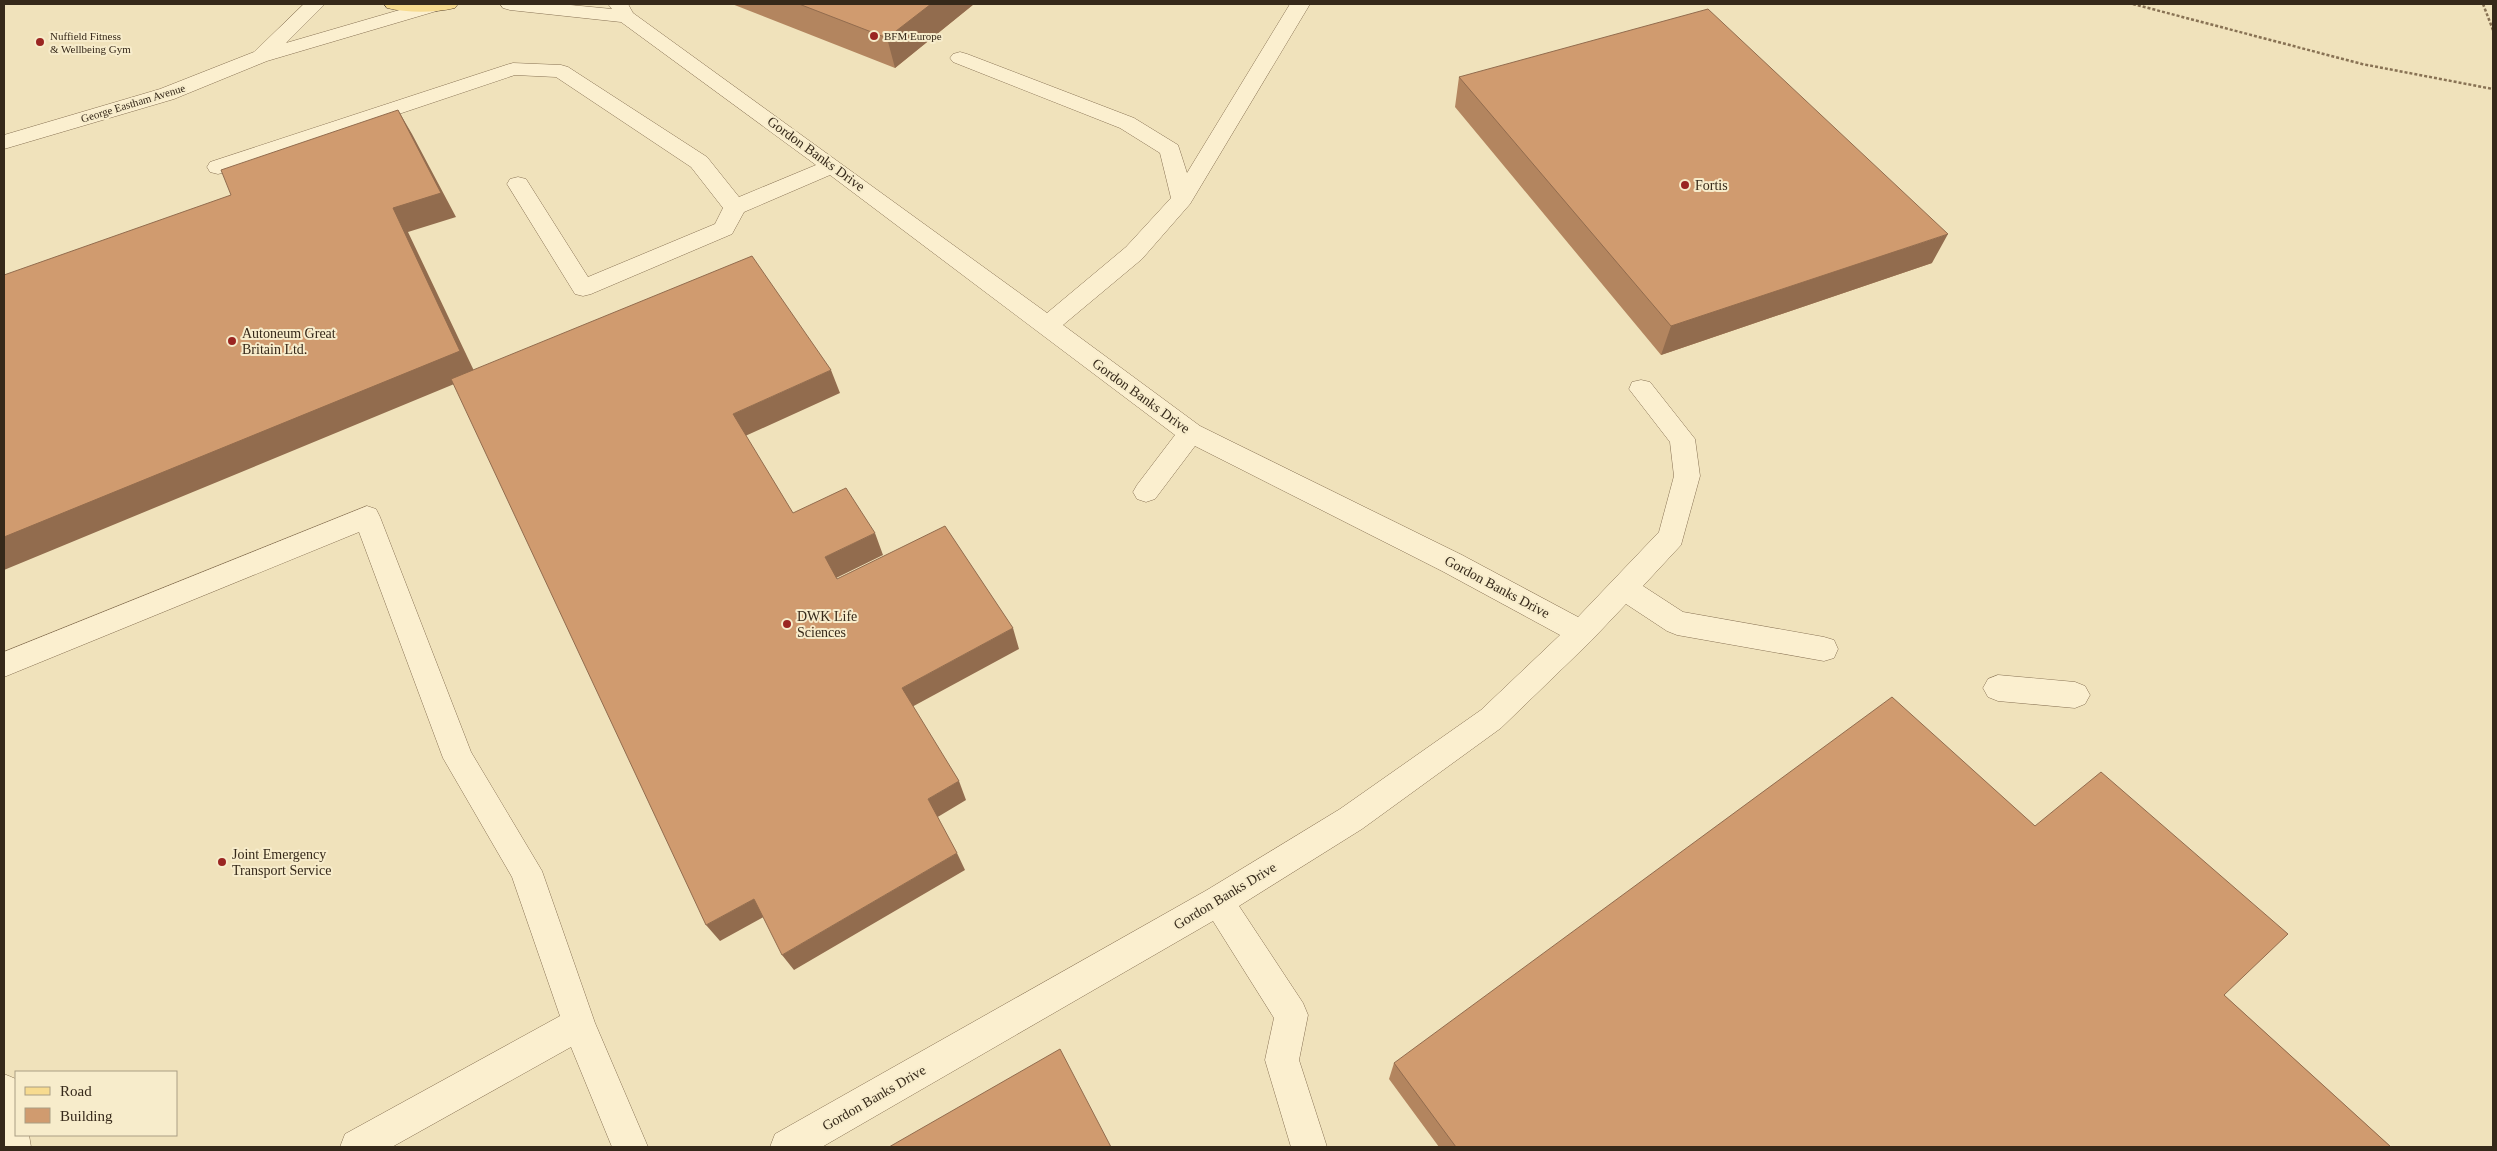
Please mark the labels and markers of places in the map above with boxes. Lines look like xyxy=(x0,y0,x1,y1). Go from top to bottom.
place label: Nuffield Fitness & Wellbeing Gym xyxy=(50,30,131,55)
marker: BFM Europe xyxy=(868,30,880,42)
place label: BFM Europe xyxy=(884,30,942,42)
marker: Nuffield Fitness & Wellbeing Gym xyxy=(34,36,46,48)
place label: Fortis xyxy=(1695,178,1728,193)
marker: Fortis xyxy=(1679,179,1691,191)
place label: Autoneum Great Britain Ltd. xyxy=(242,326,336,357)
marker: Autoneum Great Britain Ltd. xyxy=(226,335,238,347)
place label: DWK Life Sciences xyxy=(797,609,857,640)
marker: DWK Life Sciences xyxy=(781,618,793,630)
place label: Joint Emergency Transport Service xyxy=(232,847,331,878)
marker: Joint Emergency Transport Service xyxy=(216,856,228,868)

